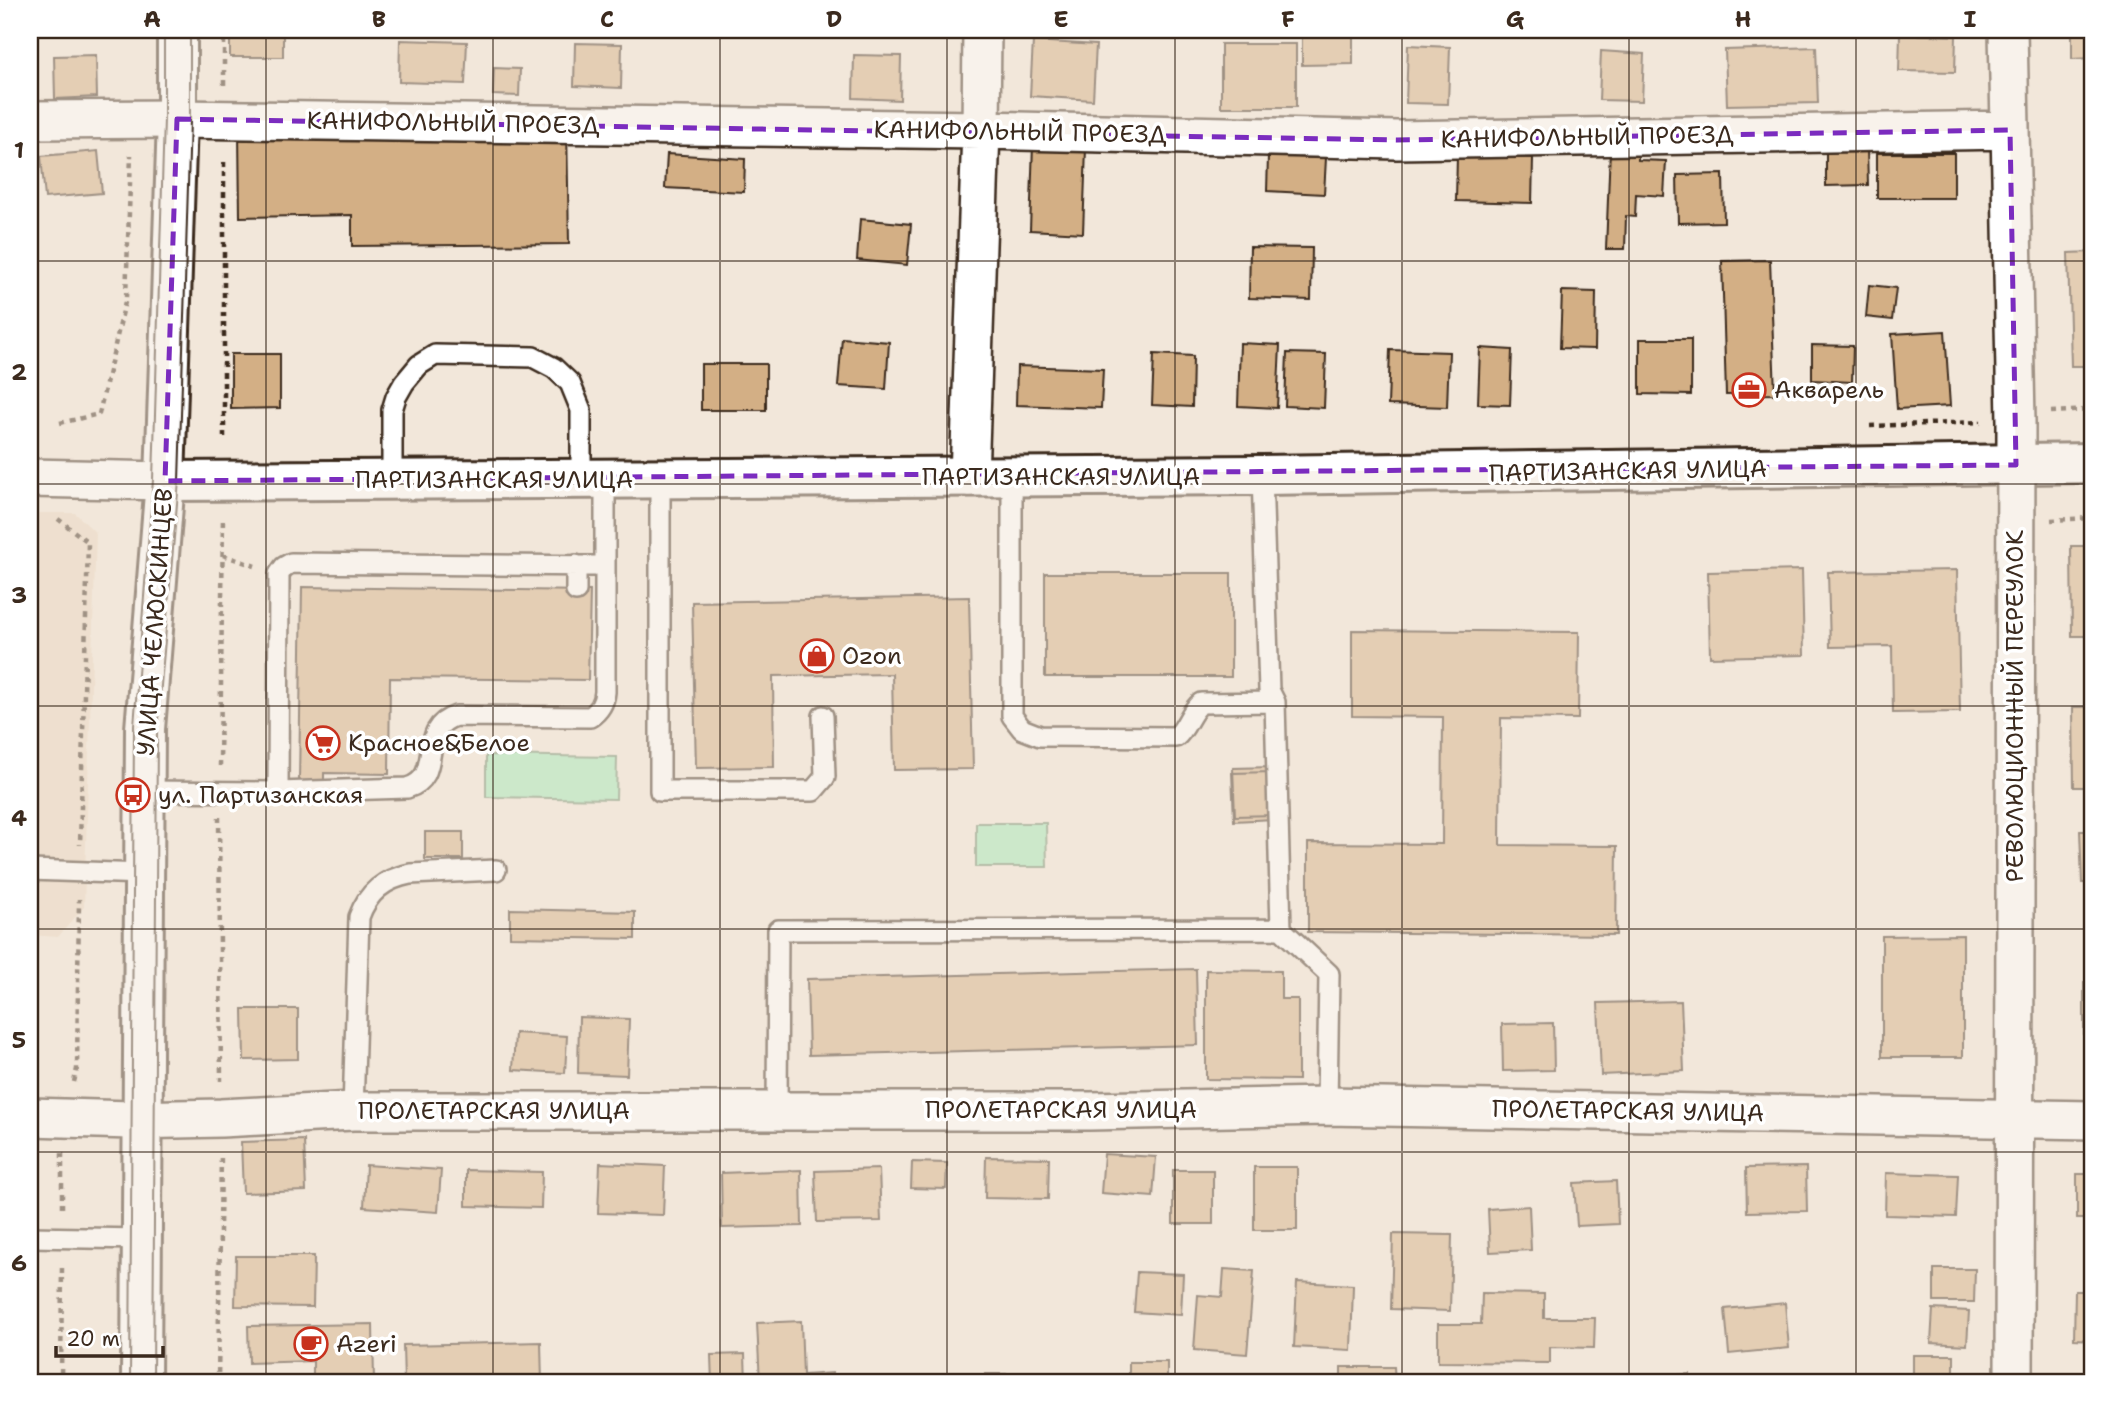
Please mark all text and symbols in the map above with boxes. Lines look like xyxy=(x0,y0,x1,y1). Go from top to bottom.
text: A xyxy=(143,4,161,34)
text: B xyxy=(372,4,386,34)
text: C xyxy=(600,4,614,34)
text: D xyxy=(826,4,842,34)
text: E xyxy=(1053,4,1069,34)
text: F xyxy=(1281,4,1295,34)
text: G xyxy=(1506,4,1525,34)
text: H xyxy=(1735,4,1751,34)
text: I xyxy=(1964,4,1977,34)
street label: КАНИФОЛЬНЫЙ ПРОЕЗД xyxy=(306,104,600,142)
street label: КАНИФОЛЬНЫЙ ПРОЕЗД xyxy=(873,113,1167,151)
street label: КАНИФОЛЬНЫЙ ПРОЕЗД xyxy=(1440,118,1734,156)
text: 1 xyxy=(14,135,24,165)
text: 2 xyxy=(11,357,27,387)
office icon: Акварель xyxy=(1730,371,1768,409)
place label: Акварель xyxy=(1774,374,1884,406)
street label: ПАРТИЗАНСКАЯ УЛИЦА xyxy=(1489,453,1767,489)
street label: ПАРТИЗАНСКАЯ УЛИЦА xyxy=(922,461,1200,493)
street label: ПАРТИЗАНСКАЯ УЛИЦА xyxy=(355,464,633,496)
street label: УЛИЦА ЧЕЛЮСКИНЦЕВ xyxy=(130,487,180,757)
street label: РЕВОЛЮЦИОННЫЙ ПЕРЕУЛОК xyxy=(1999,529,2031,882)
text: 3 xyxy=(11,580,27,610)
shop icon: Ozon xyxy=(798,637,836,675)
place label: Ozon xyxy=(842,640,902,672)
supermarket icon: Красное&Белое xyxy=(304,724,342,762)
place label: Красное&Белое xyxy=(348,727,530,759)
bus stop icon: ул. Партизанская xyxy=(114,776,152,814)
place label: ул. Партизанская xyxy=(158,779,363,811)
text: 4 xyxy=(11,803,27,833)
text: 5 xyxy=(12,1025,26,1055)
street label: ПРОЛЕТАРСКАЯ УЛИЦА xyxy=(1492,1093,1764,1129)
street label: ПРОЛЕТАРСКАЯ УЛИЦА xyxy=(925,1094,1197,1126)
street label: ПРОЛЕТАРСКАЯ УЛИЦА xyxy=(358,1095,630,1127)
text: 6 xyxy=(11,1248,27,1278)
scale bar xyxy=(56,1315,163,1359)
text: 20 m xyxy=(66,1325,120,1353)
cafe icon: Azeri xyxy=(292,1325,330,1363)
place label: Azeri xyxy=(336,1328,397,1360)

